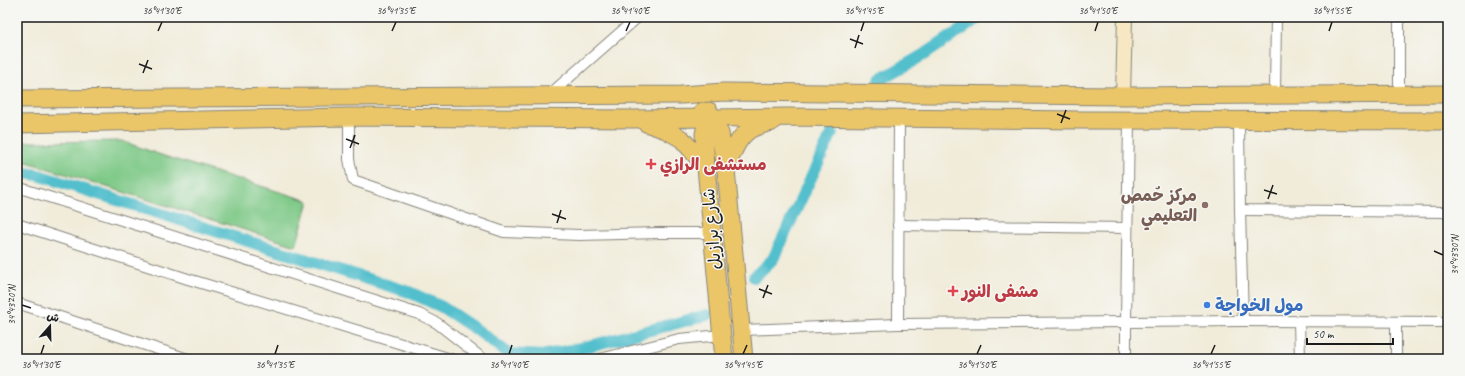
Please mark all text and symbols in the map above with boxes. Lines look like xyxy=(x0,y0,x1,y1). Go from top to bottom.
text: 36°41'30"E xyxy=(143,4,183,17)
text: 36°41'35"E xyxy=(377,4,417,17)
text: 36°41'40"E xyxy=(611,4,651,17)
text: 36°41'45"E xyxy=(845,4,885,17)
text: 36°41'50"E xyxy=(1079,4,1119,17)
text: 36°41'55"E xyxy=(1313,4,1353,17)
place label: مستشفى الرازي xyxy=(660,154,767,177)
marker: مستشفى الرازي xyxy=(645,158,657,170)
place label: مركز حُمص التعليمي xyxy=(1121,185,1197,231)
street label: شارع برازيل xyxy=(698,187,727,271)
marker: مركز حُمص التعليمي xyxy=(1200,200,1210,210)
text: 34°43'30"N xyxy=(1448,233,1461,275)
place label: مشفى النور xyxy=(960,281,1039,303)
text: 34°43'20"N xyxy=(5,283,18,325)
marker: مشفى النور xyxy=(947,285,959,297)
place label: مول الخواجة xyxy=(1215,295,1304,316)
marker: مول الخواجة xyxy=(1202,300,1212,310)
north arrow xyxy=(30,306,70,346)
text: ش xyxy=(45,308,62,325)
scale bar xyxy=(1307,320,1393,346)
text: 50 m xyxy=(1313,326,1335,342)
text: 36°41'30"E xyxy=(22,358,62,371)
text: 36°41'35"E xyxy=(256,358,296,371)
text: 36°41'40"E xyxy=(490,358,530,371)
text: 36°41'45"E xyxy=(724,358,764,371)
text: 36°41'50"E xyxy=(958,358,998,371)
text: 36°41'55"E xyxy=(1192,358,1232,371)

